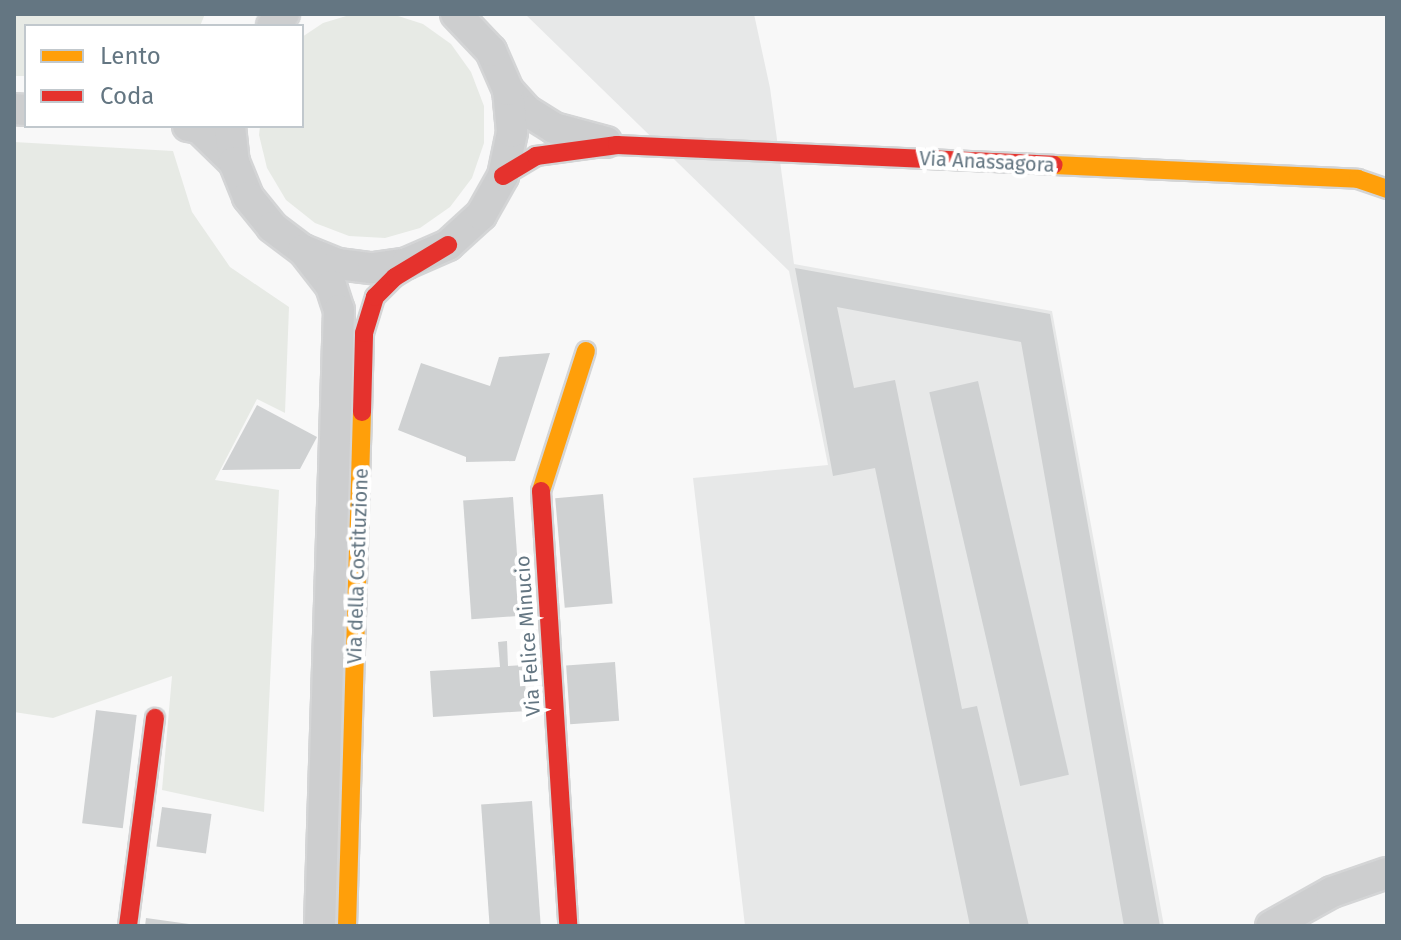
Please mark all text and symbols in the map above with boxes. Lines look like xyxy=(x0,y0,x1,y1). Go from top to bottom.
legend xyxy=(24,24,304,128)
text: Lento xyxy=(100,42,161,70)
text: Coda xyxy=(100,82,154,110)
street label: Via Anassagora xyxy=(919,146,1055,178)
street label: Via della Costituzione xyxy=(343,468,373,664)
street label: Via Felice Minucio xyxy=(510,555,546,717)

